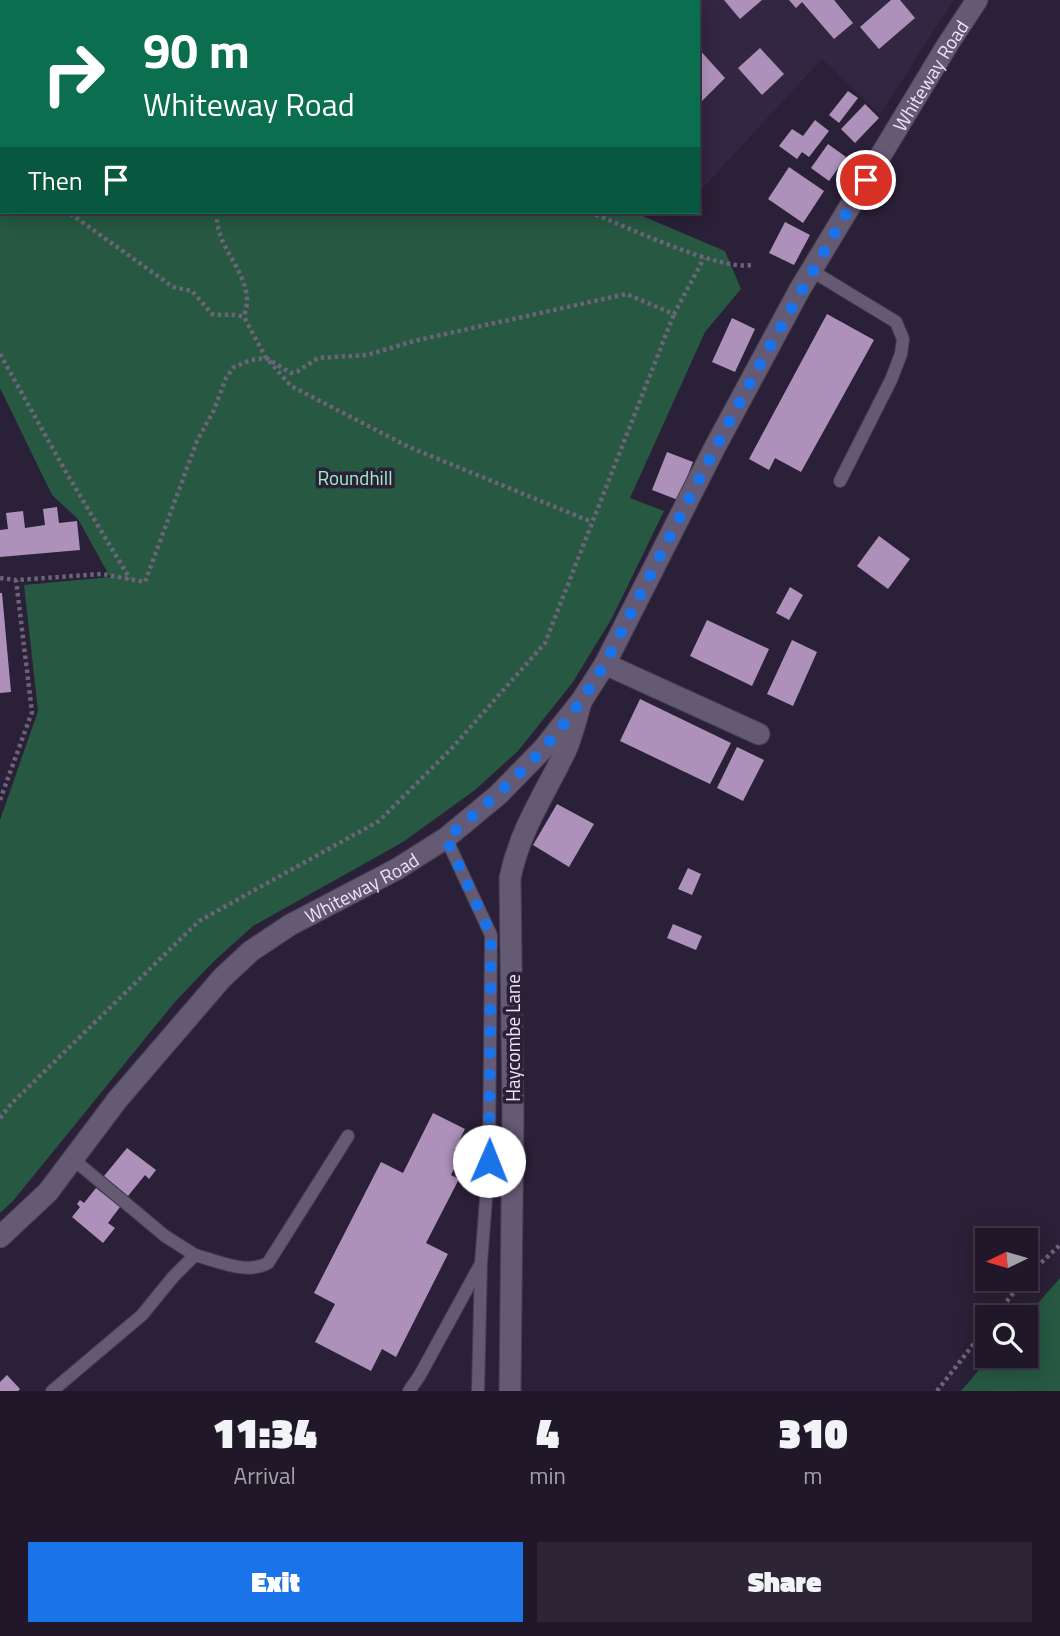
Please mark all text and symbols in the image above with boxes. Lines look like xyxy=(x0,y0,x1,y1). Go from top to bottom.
text: 90 m xyxy=(143,12,250,87)
street label: Whiteway Road xyxy=(884,14,975,136)
icon: right xyxy=(28,28,119,119)
text: Whiteway Road xyxy=(143,80,355,128)
pin xyxy=(836,150,896,210)
text: Then xyxy=(28,161,83,200)
icon: arrive xyxy=(97,161,135,199)
icon: arrive xyxy=(847,161,885,199)
park label: Roundhill xyxy=(317,463,393,492)
street label: Whiteway Road xyxy=(299,845,424,930)
street label: Haycombe Lane xyxy=(498,974,527,1102)
position arrow xyxy=(452,1124,526,1198)
north arrow xyxy=(975,1228,1038,1292)
map controls xyxy=(975,1228,1038,1368)
button: search xyxy=(975,1305,1038,1368)
text: 11:34 xyxy=(212,1400,317,1464)
text: 4 xyxy=(536,1400,559,1464)
text: 310 xyxy=(778,1400,848,1464)
text: Arrival xyxy=(233,1458,296,1493)
text: min xyxy=(529,1458,566,1493)
text: m xyxy=(803,1458,823,1493)
button: Exit xyxy=(28,1542,523,1622)
button: Share xyxy=(537,1542,1032,1622)

